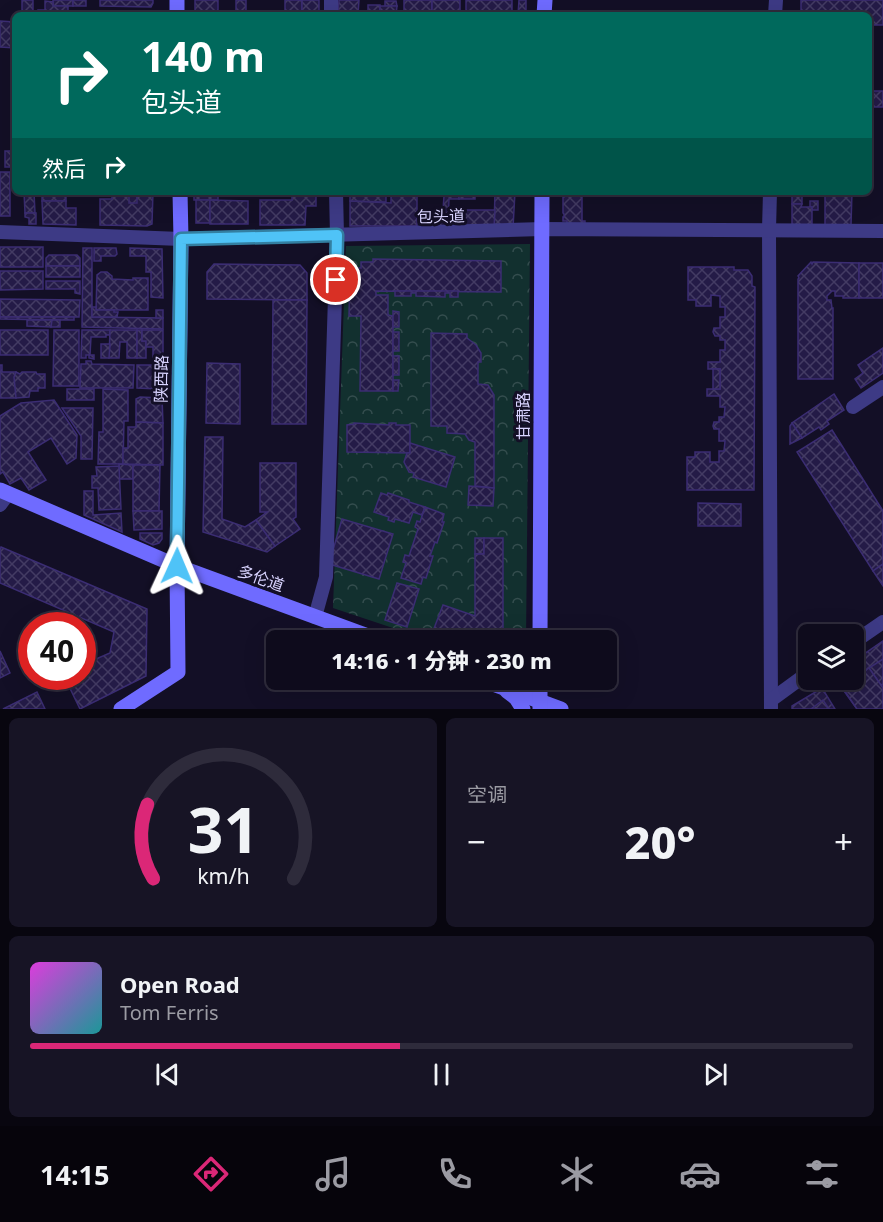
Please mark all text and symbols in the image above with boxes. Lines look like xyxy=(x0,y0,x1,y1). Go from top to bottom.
text: 140 m xyxy=(141,27,265,84)
icon: right xyxy=(42,36,120,114)
text: 包头道 xyxy=(141,83,222,120)
icon: right xyxy=(98,150,131,183)
text: 然后 xyxy=(42,153,86,183)
street label: 包头道 xyxy=(417,205,465,227)
pin xyxy=(310,254,361,305)
icon: arrive xyxy=(319,263,352,296)
street label: 陕西路 xyxy=(150,355,172,403)
street label: 甘肃路 xyxy=(512,392,534,440)
position arrow xyxy=(145,534,209,598)
street label: 多伦道 xyxy=(235,559,287,597)
speed limit sign: 40 xyxy=(18,612,96,690)
map controls xyxy=(798,624,864,690)
button: layers xyxy=(798,624,864,690)
text: 14:16 · 1 分钟 · 230 m xyxy=(331,645,552,675)
text: 空调 xyxy=(467,781,507,808)
text: 31 xyxy=(187,786,259,871)
text: 20° xyxy=(624,811,696,872)
text: − xyxy=(467,819,486,864)
text: + xyxy=(834,819,853,864)
text: km/h xyxy=(197,862,249,891)
text: Open Road xyxy=(120,969,240,999)
text: Tom Ferris xyxy=(120,999,219,1026)
icon: previous xyxy=(151,1058,184,1091)
icon: pause xyxy=(425,1058,458,1091)
icon: next xyxy=(699,1058,732,1091)
icon: directions xyxy=(190,1153,232,1195)
icon: music xyxy=(312,1153,354,1195)
icon: phone xyxy=(434,1153,476,1195)
icon: climate xyxy=(556,1153,598,1195)
icon: car xyxy=(679,1153,721,1195)
icon: filters xyxy=(801,1153,843,1195)
text: 14:15 xyxy=(40,1156,109,1193)

